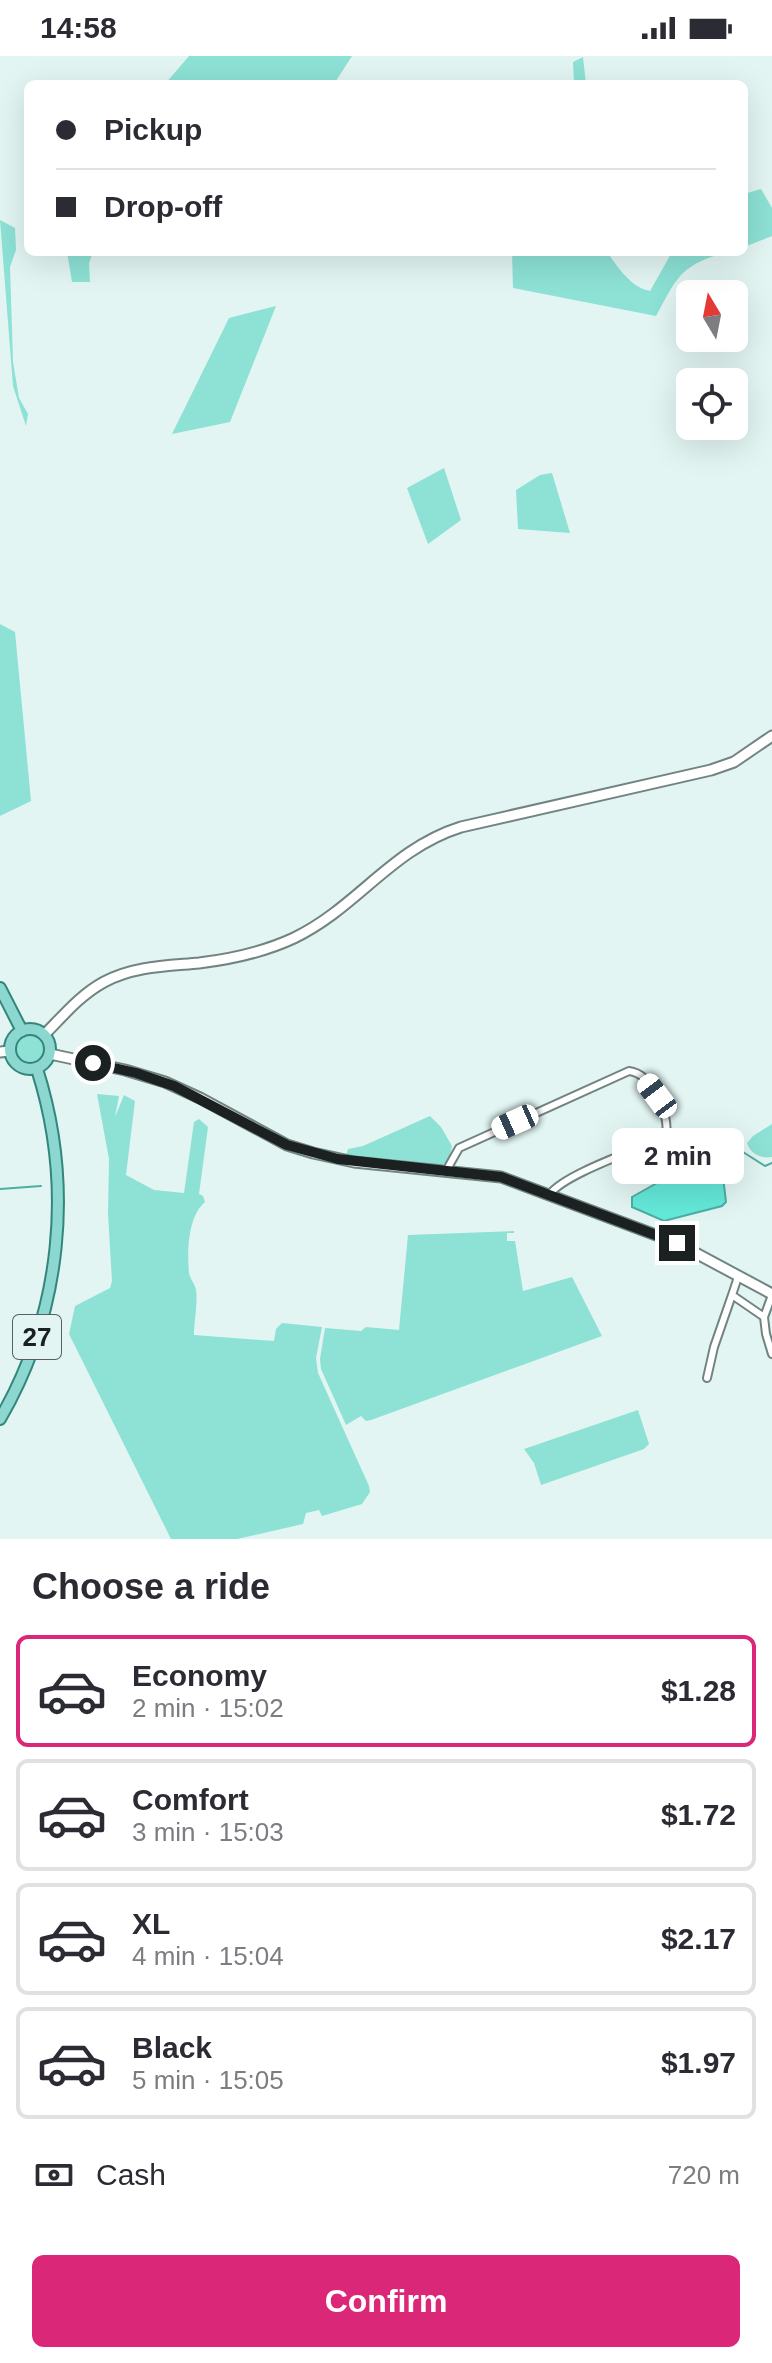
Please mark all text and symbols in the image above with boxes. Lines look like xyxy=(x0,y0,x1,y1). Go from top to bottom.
text: 14:58 xyxy=(40,11,117,44)
text: Pickup xyxy=(104,113,202,146)
text: Drop-off xyxy=(104,190,222,223)
north arrow xyxy=(676,280,748,352)
map controls xyxy=(676,280,748,440)
button: locate xyxy=(676,368,748,440)
route start xyxy=(75,1045,111,1081)
car xyxy=(633,1070,681,1122)
car xyxy=(488,1101,542,1143)
callout: 2 min xyxy=(611,1127,743,1183)
text: 2 min xyxy=(644,1141,712,1171)
route end xyxy=(659,1225,695,1261)
road number: 27 xyxy=(13,1315,61,1359)
text: Choose a ride xyxy=(32,1566,270,1607)
icon: car xyxy=(36,1655,108,1727)
text: Economy xyxy=(132,1659,267,1692)
text: $1.28 xyxy=(661,1674,736,1707)
text: 2 min · 15:02 xyxy=(132,1693,284,1723)
icon: car xyxy=(36,1779,108,1851)
text: Comfort xyxy=(132,1783,249,1816)
text: $1.72 xyxy=(661,1798,736,1831)
text: 3 min · 15:03 xyxy=(132,1817,284,1847)
icon: car xyxy=(36,1903,108,1975)
text: XL xyxy=(132,1907,170,1940)
text: $2.17 xyxy=(661,1922,736,1955)
text: 4 min · 15:04 xyxy=(132,1941,284,1971)
icon: car xyxy=(36,2027,108,2099)
text: Black xyxy=(132,2031,212,2064)
text: $1.97 xyxy=(661,2046,736,2079)
text: 5 min · 15:05 xyxy=(132,2065,284,2095)
icon: cash xyxy=(32,2153,76,2197)
text: Cash xyxy=(96,2158,166,2191)
text: 720 m xyxy=(668,2160,740,2190)
button: Confirm xyxy=(32,2255,740,2347)

